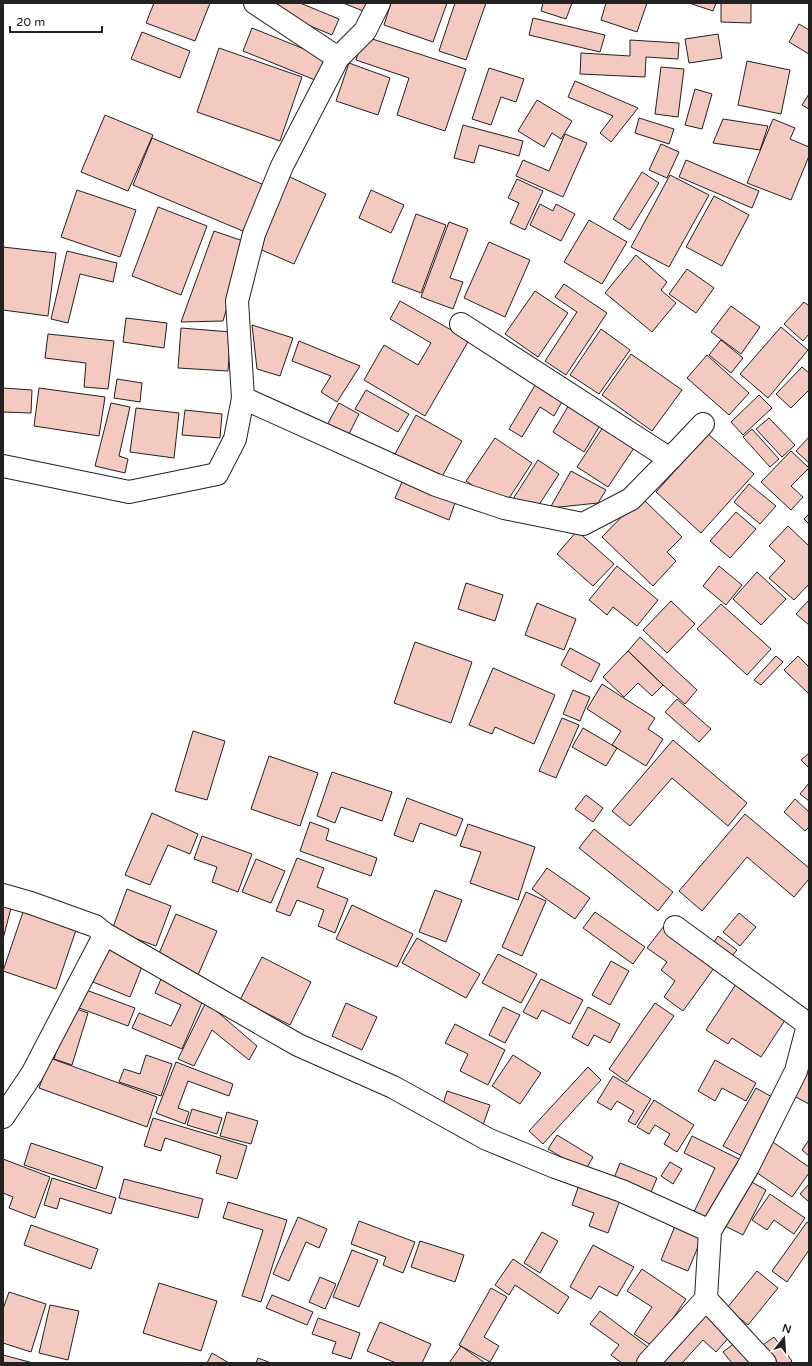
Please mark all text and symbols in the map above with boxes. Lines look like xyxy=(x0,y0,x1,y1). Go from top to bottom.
scale bar xyxy=(10,8,102,34)
text: 20 m xyxy=(16,15,45,29)
north arrow xyxy=(764,1318,804,1358)
text: N xyxy=(781,1321,793,1336)

